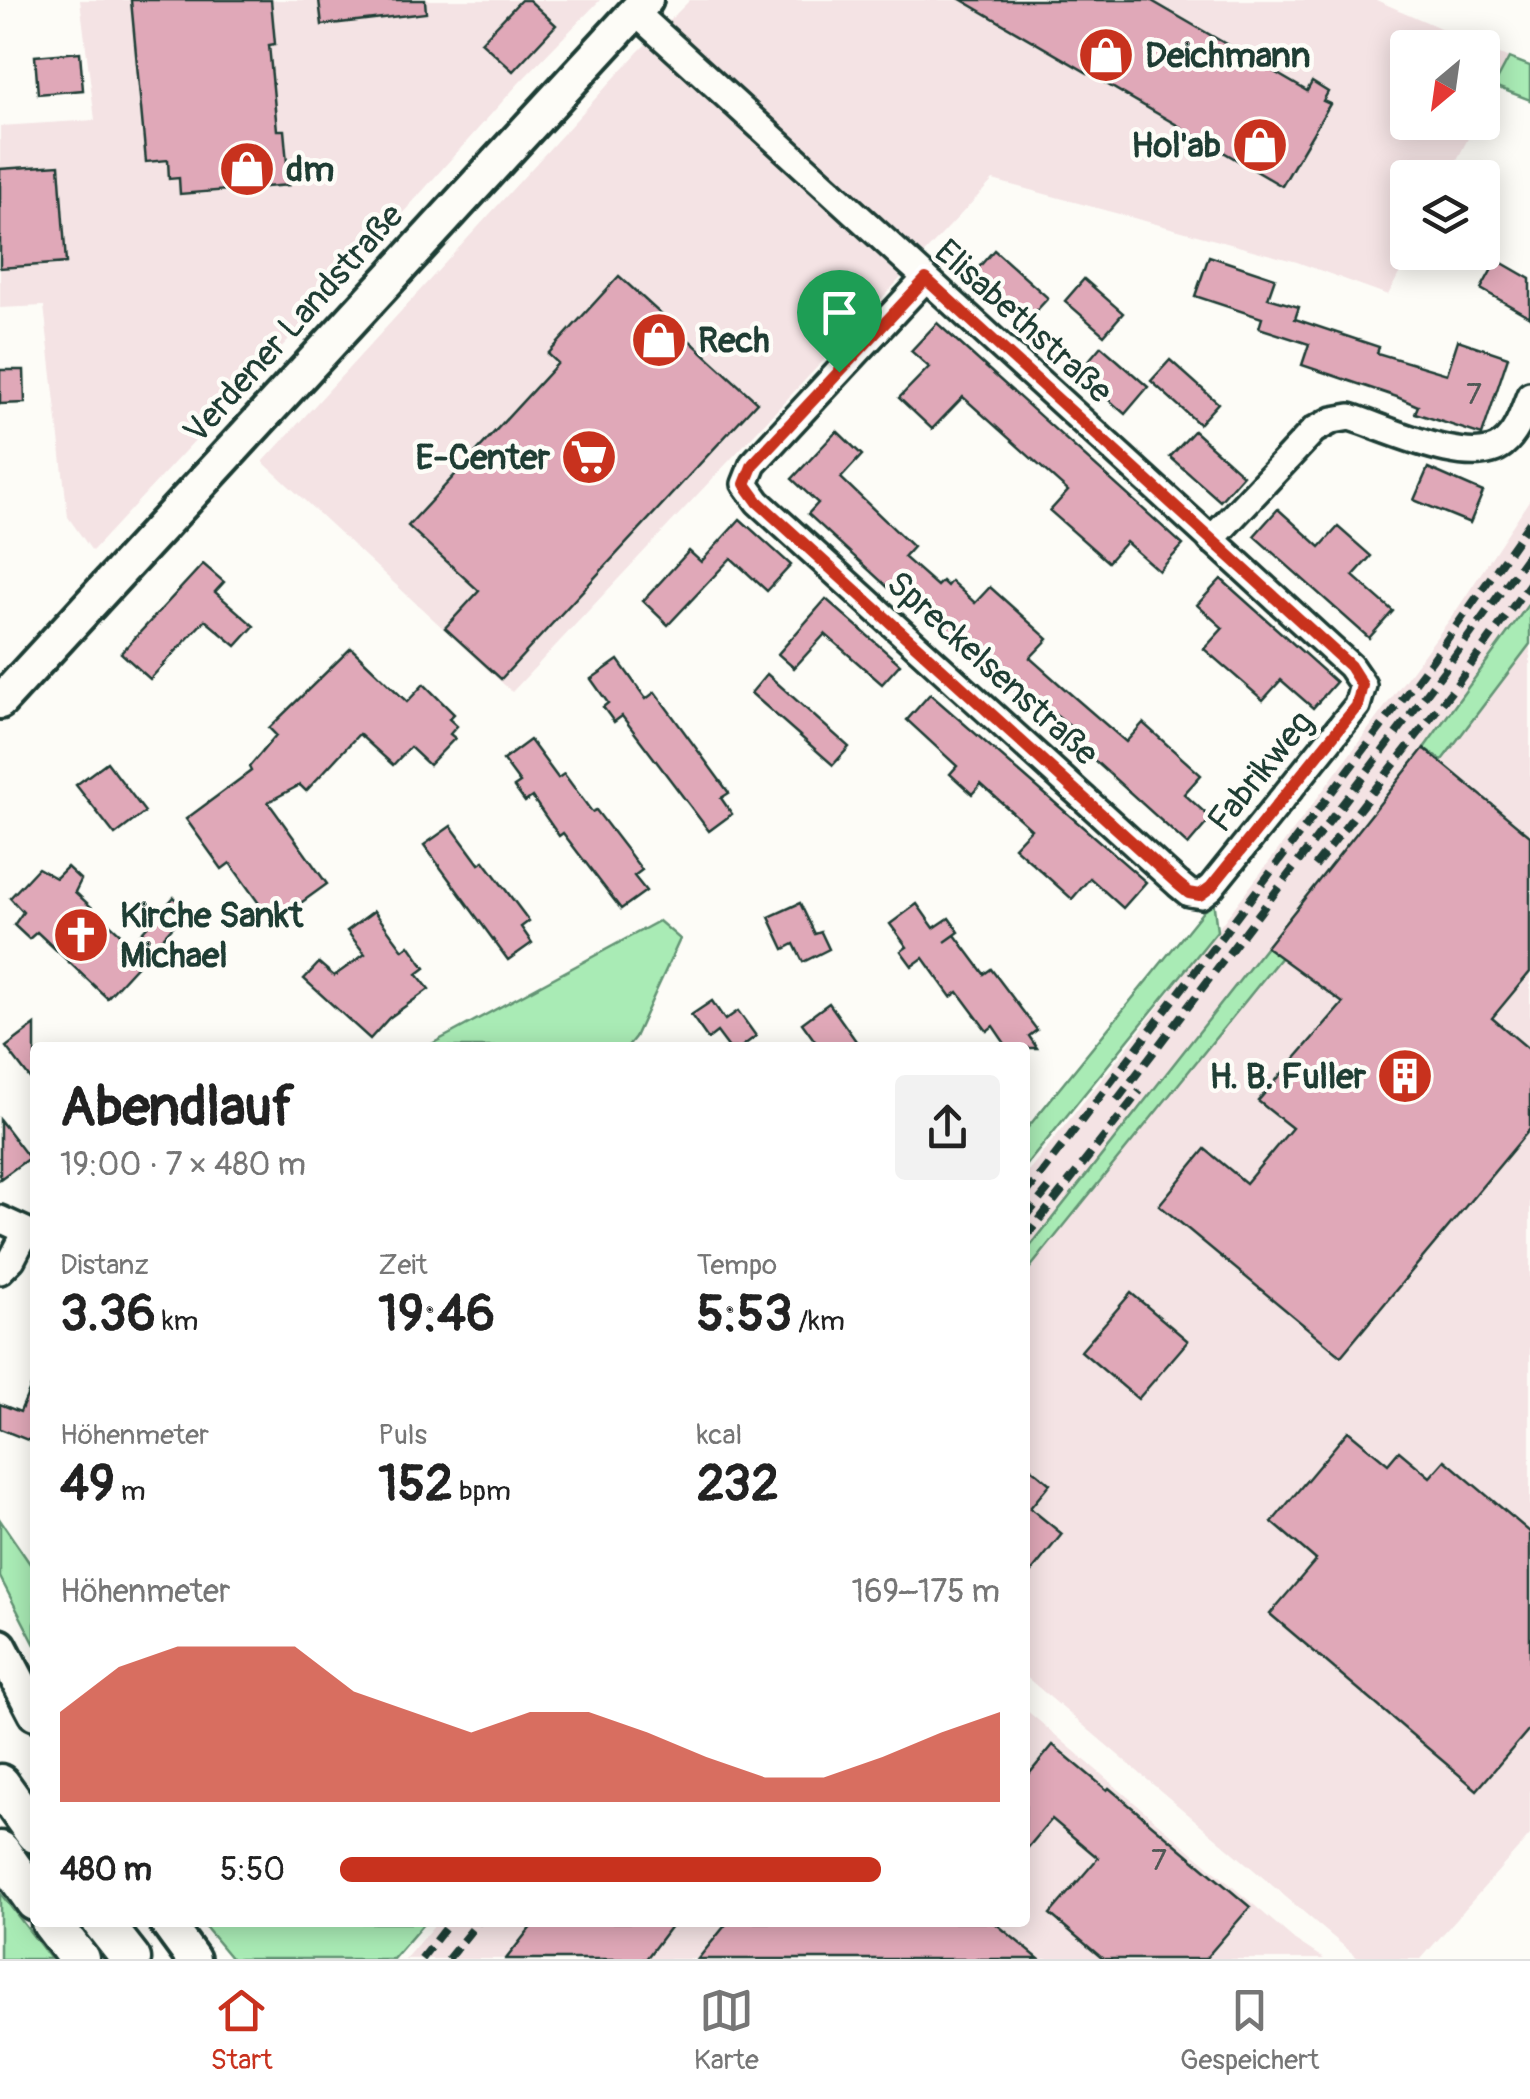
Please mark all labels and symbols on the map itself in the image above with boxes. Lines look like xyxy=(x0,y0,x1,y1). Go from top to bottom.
shop icon: Deichmann xyxy=(1076,25,1136,85)
north arrow xyxy=(1390,30,1500,140)
place label: Deichmann xyxy=(1145,34,1311,78)
shop icon: Hol'ab xyxy=(1230,115,1290,175)
place label: Hol'ab xyxy=(1131,124,1221,168)
shop icon: dm xyxy=(217,139,277,199)
place label: dm xyxy=(286,148,334,192)
street label: Verdener Landstraße xyxy=(174,194,413,453)
street label: Elisabethstraße xyxy=(925,230,1121,413)
pin xyxy=(797,270,882,373)
shop icon: Rech xyxy=(629,310,689,370)
place label: Rech xyxy=(698,319,770,363)
house number: 7 xyxy=(1466,376,1482,413)
supermarket icon: E-Center xyxy=(559,427,619,487)
place label: E-Center xyxy=(415,436,551,480)
street label: Spreckelsenstraße xyxy=(877,562,1107,775)
street label: Fabrikweg xyxy=(1198,702,1323,842)
place label: Kirche Sankt Michael xyxy=(120,894,304,978)
church icon: Kirche Sankt Michael xyxy=(51,905,111,965)
building icon: H. B. Fuller xyxy=(1375,1046,1435,1106)
place label: H. B. Fuller xyxy=(1209,1055,1366,1099)
house number: 7 xyxy=(1151,1842,1167,1879)

